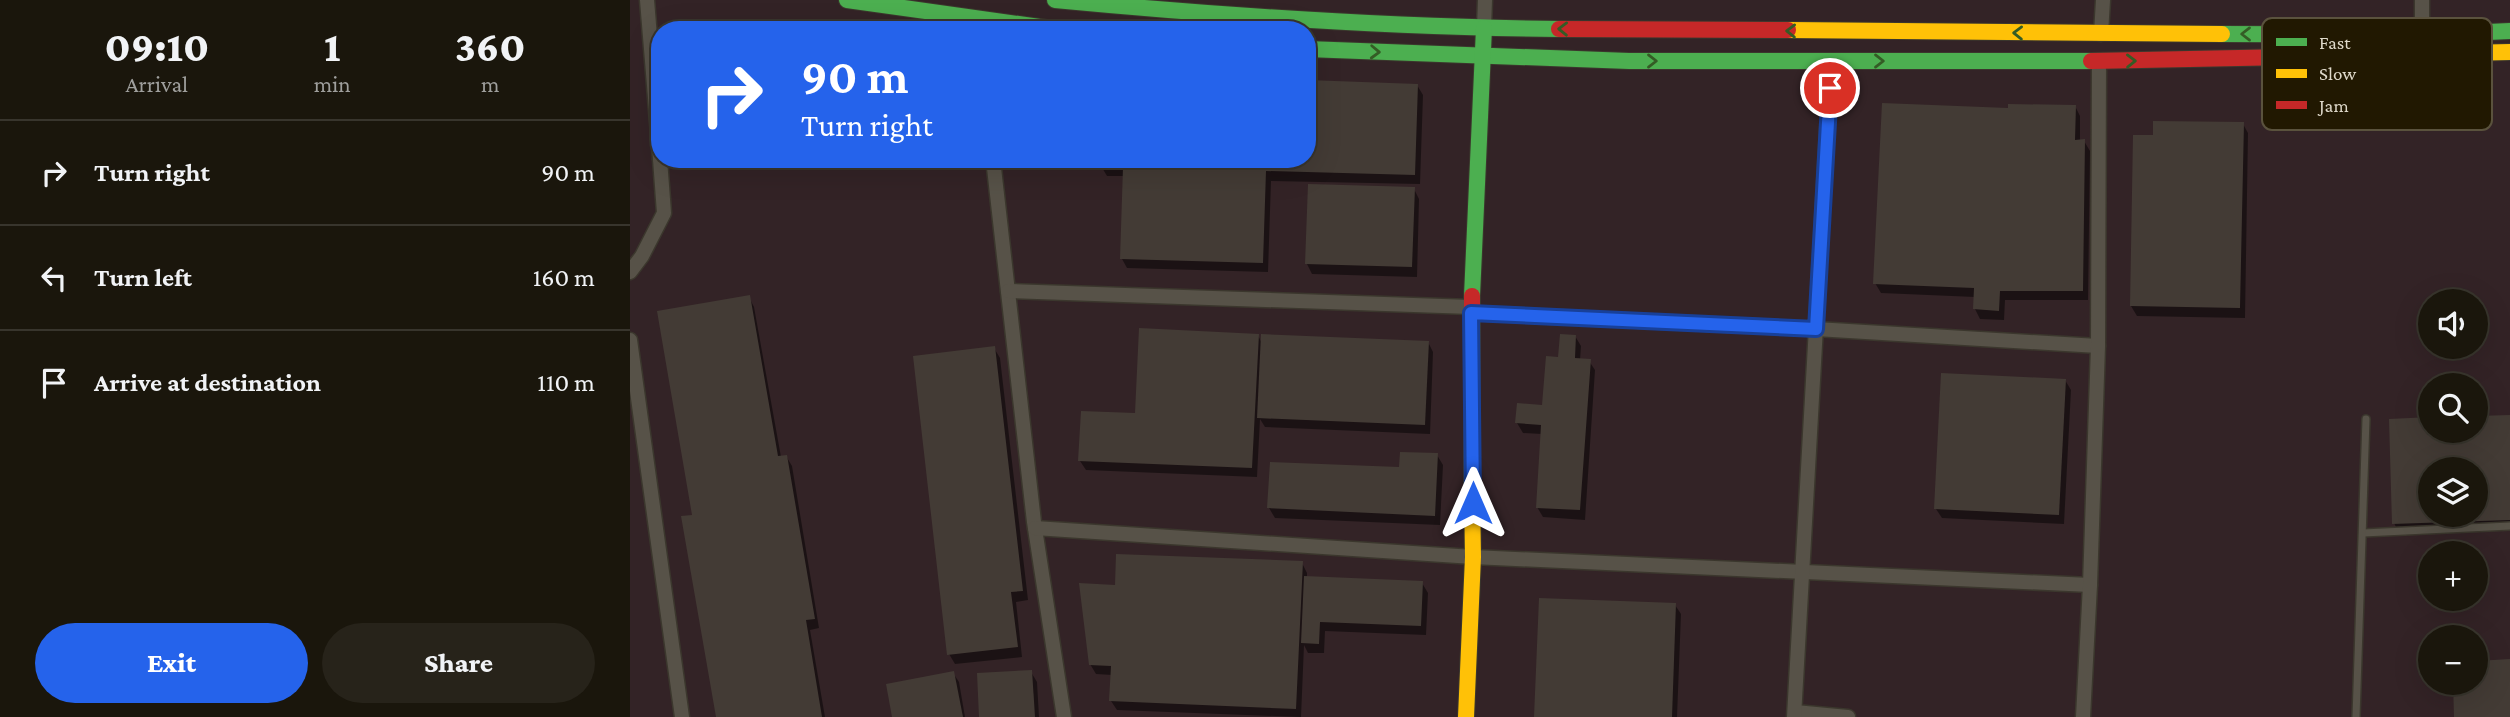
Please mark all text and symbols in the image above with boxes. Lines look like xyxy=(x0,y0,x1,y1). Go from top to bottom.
legend xyxy=(2262,18,2492,130)
one-way arrow xyxy=(1558,21,1568,37)
text: 09:10 xyxy=(104,23,209,70)
text: 1 xyxy=(324,23,340,70)
text: 360 xyxy=(455,23,526,70)
one-way arrow xyxy=(1785,23,1796,39)
one-way arrow xyxy=(2013,25,2023,41)
one-way arrow xyxy=(2240,26,2251,42)
text: Fast xyxy=(2319,32,2351,53)
one-way arrow xyxy=(1370,45,1381,60)
icon: right xyxy=(686,49,777,140)
text: 90 m xyxy=(801,49,908,104)
one-way arrow xyxy=(1647,53,1658,69)
one-way arrow xyxy=(1875,53,1885,69)
one-way arrow xyxy=(2126,53,2137,68)
pin xyxy=(1800,58,1860,118)
text: Slow xyxy=(2319,63,2356,84)
icon: arrive xyxy=(1811,69,1849,107)
text: Arrival xyxy=(126,71,188,97)
text: min xyxy=(314,71,351,97)
text: m xyxy=(481,71,499,97)
text: Jam xyxy=(2317,95,2349,116)
text: Turn right xyxy=(801,107,933,143)
icon: right xyxy=(35,154,73,192)
text: Turn right xyxy=(94,158,210,187)
text: 90 m xyxy=(541,158,595,187)
icon: left xyxy=(35,259,73,297)
text: Turn left xyxy=(94,263,192,292)
text: 160 m xyxy=(533,263,595,292)
map controls xyxy=(2418,289,2488,695)
button: sound xyxy=(2418,289,2488,359)
icon: arrive xyxy=(35,364,73,402)
text: Arrive at destination xyxy=(94,368,321,397)
text: 110 m xyxy=(537,368,595,397)
button: search xyxy=(2418,373,2488,443)
button: layers xyxy=(2418,457,2488,527)
position arrow xyxy=(1436,466,1510,540)
button: + xyxy=(2418,541,2488,611)
button: Exit xyxy=(35,623,308,703)
button: Share xyxy=(322,623,595,703)
button: − xyxy=(2418,625,2488,695)

